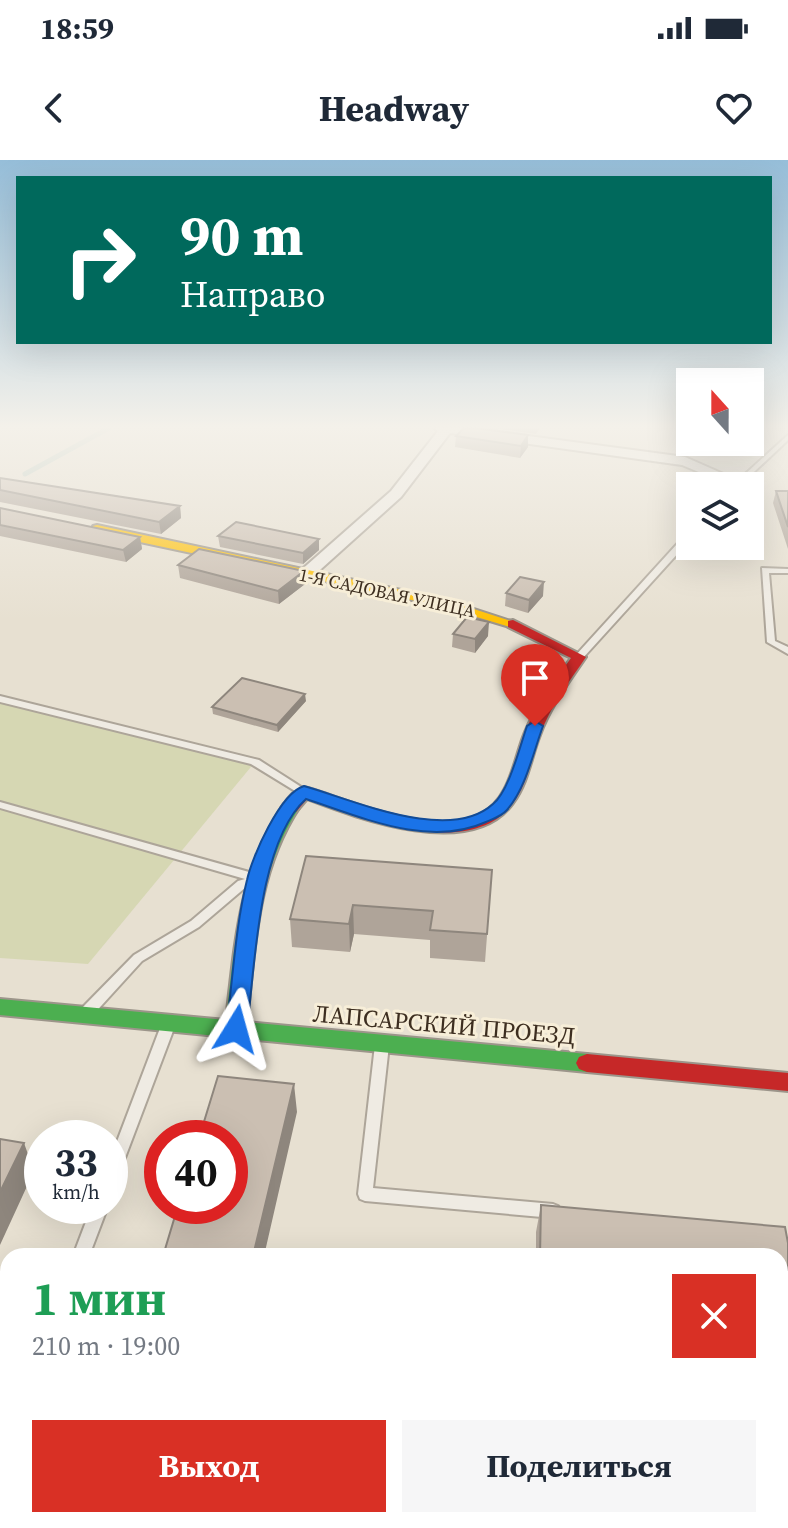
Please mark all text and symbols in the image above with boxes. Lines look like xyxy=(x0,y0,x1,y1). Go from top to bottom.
text: 18:59 xyxy=(40,8,114,49)
text: Headway xyxy=(319,84,469,133)
icon: back xyxy=(32,86,76,130)
icon: heart xyxy=(712,86,756,130)
text: 90 m xyxy=(180,197,303,274)
icon: right xyxy=(48,208,152,312)
text: Направо xyxy=(180,270,325,319)
north arrow xyxy=(676,368,764,456)
map controls xyxy=(676,368,764,560)
button: layers xyxy=(676,472,764,560)
street label: 1-Я САДОВАЯ УЛИЦА xyxy=(297,562,478,623)
pin xyxy=(501,644,569,726)
icon: arrive xyxy=(513,656,557,700)
position arrow xyxy=(194,987,278,1071)
street label: ЛАПСАРСКИЙ ПРОЕЗД xyxy=(311,997,577,1052)
speed limit sign: 40 xyxy=(144,1120,248,1224)
text: 33 xyxy=(54,1135,98,1189)
text: km/h xyxy=(52,1178,100,1206)
text: 1 мин xyxy=(32,1265,166,1331)
button: close xyxy=(672,1274,756,1358)
text: 210 m · 19:00 xyxy=(32,1328,180,1364)
button: Выход xyxy=(32,1420,386,1512)
button: Поделиться xyxy=(402,1420,756,1512)

